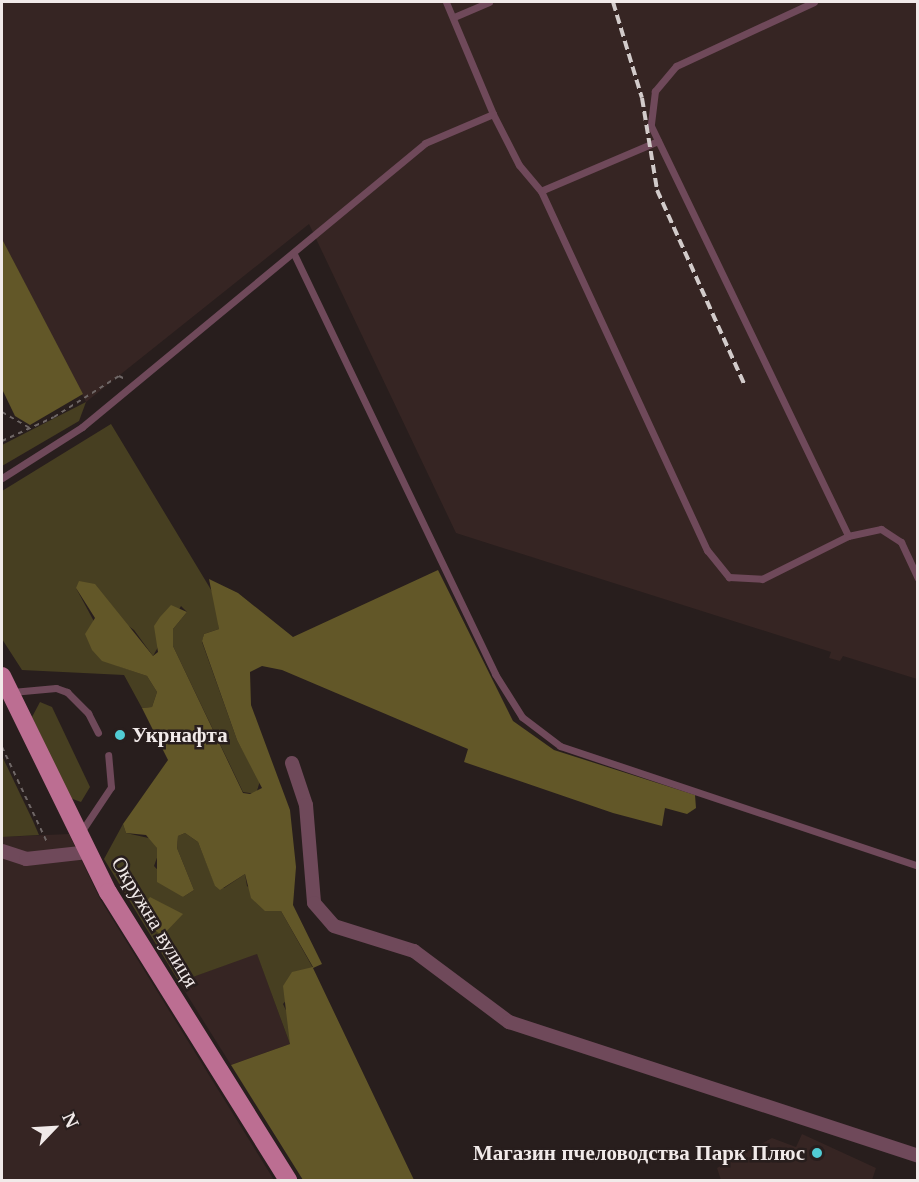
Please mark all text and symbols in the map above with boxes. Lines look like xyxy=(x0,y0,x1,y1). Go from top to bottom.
place label: Укрнафта xyxy=(132,722,228,748)
marker: Укрнафта xyxy=(113,728,127,742)
street label: Окружна вулиця xyxy=(106,852,204,992)
north arrow xyxy=(24,1098,84,1158)
text: N xyxy=(58,1109,83,1131)
place label: Магазин пчеловодства Парк Плюс xyxy=(473,1140,805,1166)
marker: Магазин пчеловодства Парк Плюс xyxy=(810,1146,824,1160)

